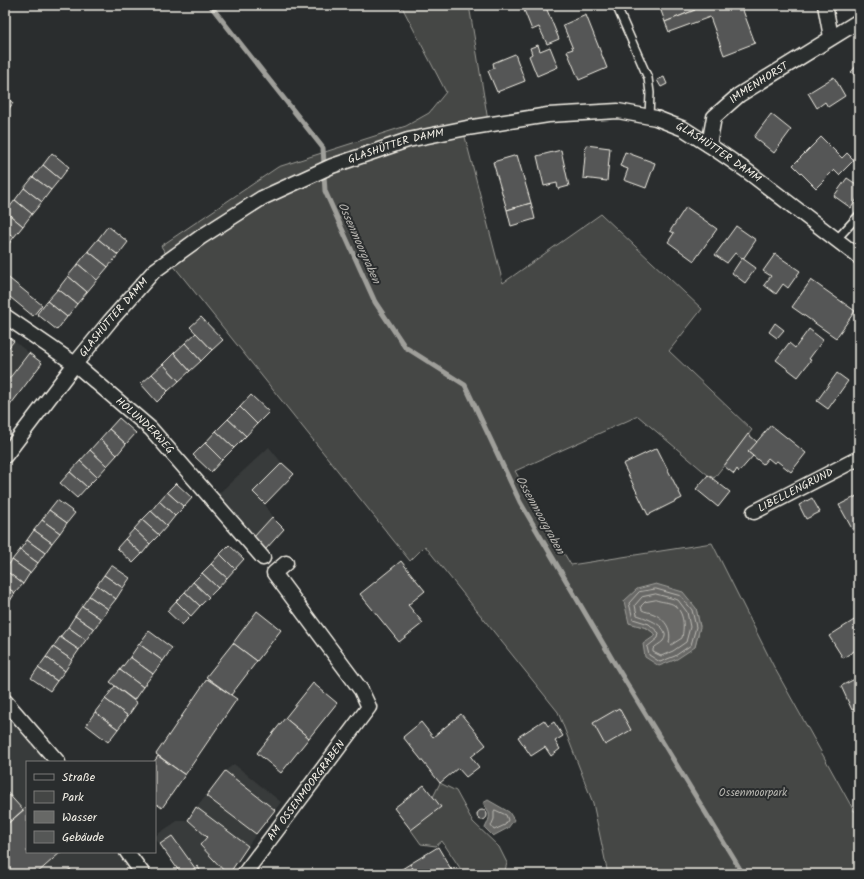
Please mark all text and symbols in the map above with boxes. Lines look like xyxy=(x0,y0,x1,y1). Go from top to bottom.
street label: IMMENHORST xyxy=(725,57,793,109)
street label: GLASHÜTTER DAMM xyxy=(673,118,765,188)
street label: GLASHÜTTER DAMM xyxy=(345,124,446,169)
water label: Ossenmoorgraben xyxy=(333,199,386,288)
street label: GLASHÜTTER DAMM xyxy=(75,274,153,361)
street label: HOLUNDERWEG xyxy=(111,393,178,458)
street label: LIBELLENGRUND xyxy=(755,463,837,518)
water label: Ossenmoorgraben xyxy=(511,472,570,559)
street label: AM OSSENMOORGRABEN xyxy=(263,736,350,845)
legend xyxy=(26,761,156,853)
text: Straße xyxy=(62,768,96,787)
park label: Ossenmoorpark xyxy=(719,784,788,802)
text: Park xyxy=(62,788,84,807)
text: Wasser xyxy=(62,808,98,827)
text: Gebäude xyxy=(62,828,104,847)

